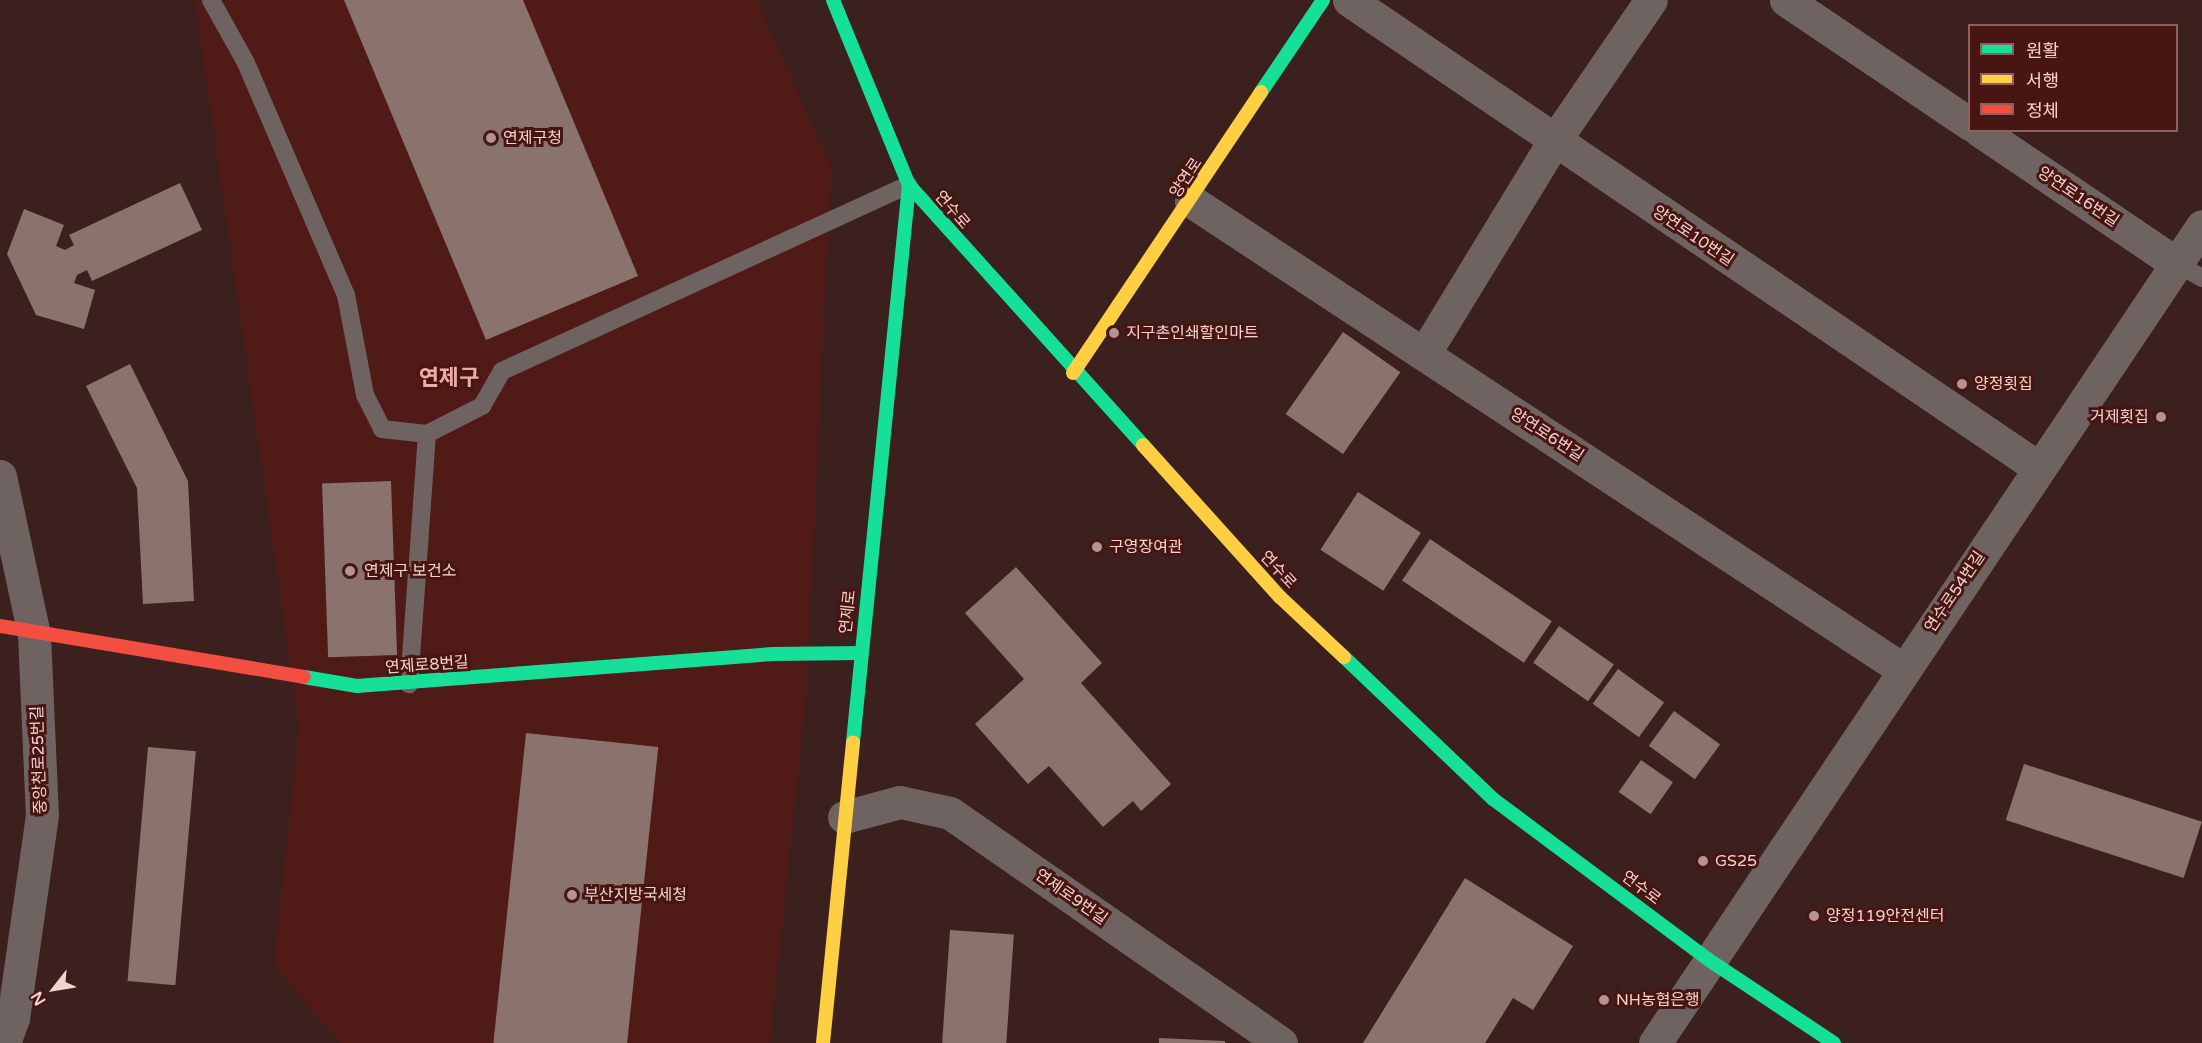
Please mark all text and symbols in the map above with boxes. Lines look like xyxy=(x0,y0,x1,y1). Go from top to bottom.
legend xyxy=(1968,24,2178,132)
text: 원활 xyxy=(2026,40,2059,62)
text: 서행 xyxy=(2026,70,2059,92)
text: 정체 xyxy=(2026,100,2059,122)
place label: 연제구청 xyxy=(503,128,562,148)
marker: 연제구청 xyxy=(484,131,498,145)
street label: 양연로 xyxy=(1166,154,1206,202)
street label: 양연로16번길 xyxy=(2034,163,2122,231)
street label: 연수로 xyxy=(930,187,974,233)
street label: 양연로10번길 xyxy=(1649,202,1737,270)
place label: 지구촌인쇄할인마트 xyxy=(1126,323,1258,343)
marker: 지구촌인쇄할인마트 xyxy=(1107,326,1121,340)
district label: 연제구 xyxy=(419,366,479,392)
place label: 양정횟집 xyxy=(1974,374,2033,394)
marker: 양정횟집 xyxy=(1955,377,1969,391)
street label: 양연로6번길 xyxy=(1507,404,1587,466)
place label: 거제횟집 xyxy=(2090,407,2149,427)
marker: 거제횟집 xyxy=(2154,410,2168,424)
place label: 구영장여관 xyxy=(1109,537,1183,557)
marker: 구영장여관 xyxy=(1090,540,1104,554)
street label: 연수로 xyxy=(1256,547,1300,593)
street label: 연수로54번길 xyxy=(1921,548,1989,636)
place label: 연제구 보건소 xyxy=(364,561,456,581)
marker: 연제구 보건소 xyxy=(341,562,359,580)
street label: 연제로 xyxy=(836,589,860,635)
street label: 연제로8번길 xyxy=(385,653,469,677)
street label: 중앙천로25번길 xyxy=(28,705,50,815)
place label: GS25 xyxy=(1715,851,1757,871)
marker: GS25 xyxy=(1696,854,1710,868)
street label: 연제로9번길 xyxy=(1031,865,1111,929)
street label: 연수로 xyxy=(1618,867,1664,909)
place label: 부산지방국세청 xyxy=(584,885,687,905)
marker: 부산지방국세청 xyxy=(565,888,579,902)
place label: 양정119안전센터 xyxy=(1826,906,1944,926)
marker: 양정119안전센터 xyxy=(1807,909,1821,923)
north arrow xyxy=(24,959,84,1019)
text: N xyxy=(27,988,50,1009)
place label: NH농협은행 xyxy=(1616,990,1700,1010)
marker: NH농협은행 xyxy=(1597,993,1611,1007)

